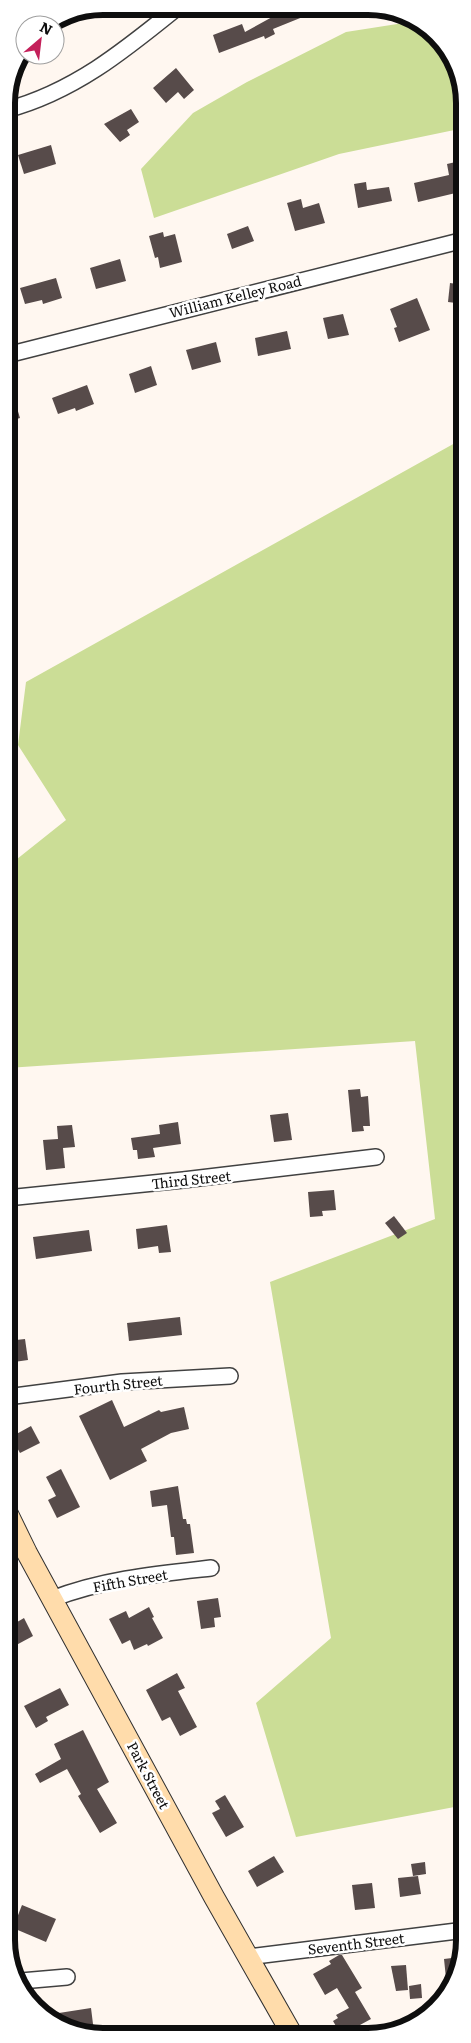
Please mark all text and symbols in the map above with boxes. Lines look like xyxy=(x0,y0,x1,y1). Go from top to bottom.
north arrow xyxy=(15,15,65,65)
text: N xyxy=(37,16,57,39)
street label: William Kelley Road xyxy=(167,270,304,322)
street label: Third Street xyxy=(150,1165,232,1193)
street label: Fourth Street xyxy=(72,1369,164,1399)
street label: Fifth Street xyxy=(91,1564,169,1596)
street label: Park Street xyxy=(123,1738,175,1812)
street label: Seventh Street xyxy=(307,1927,406,1959)

